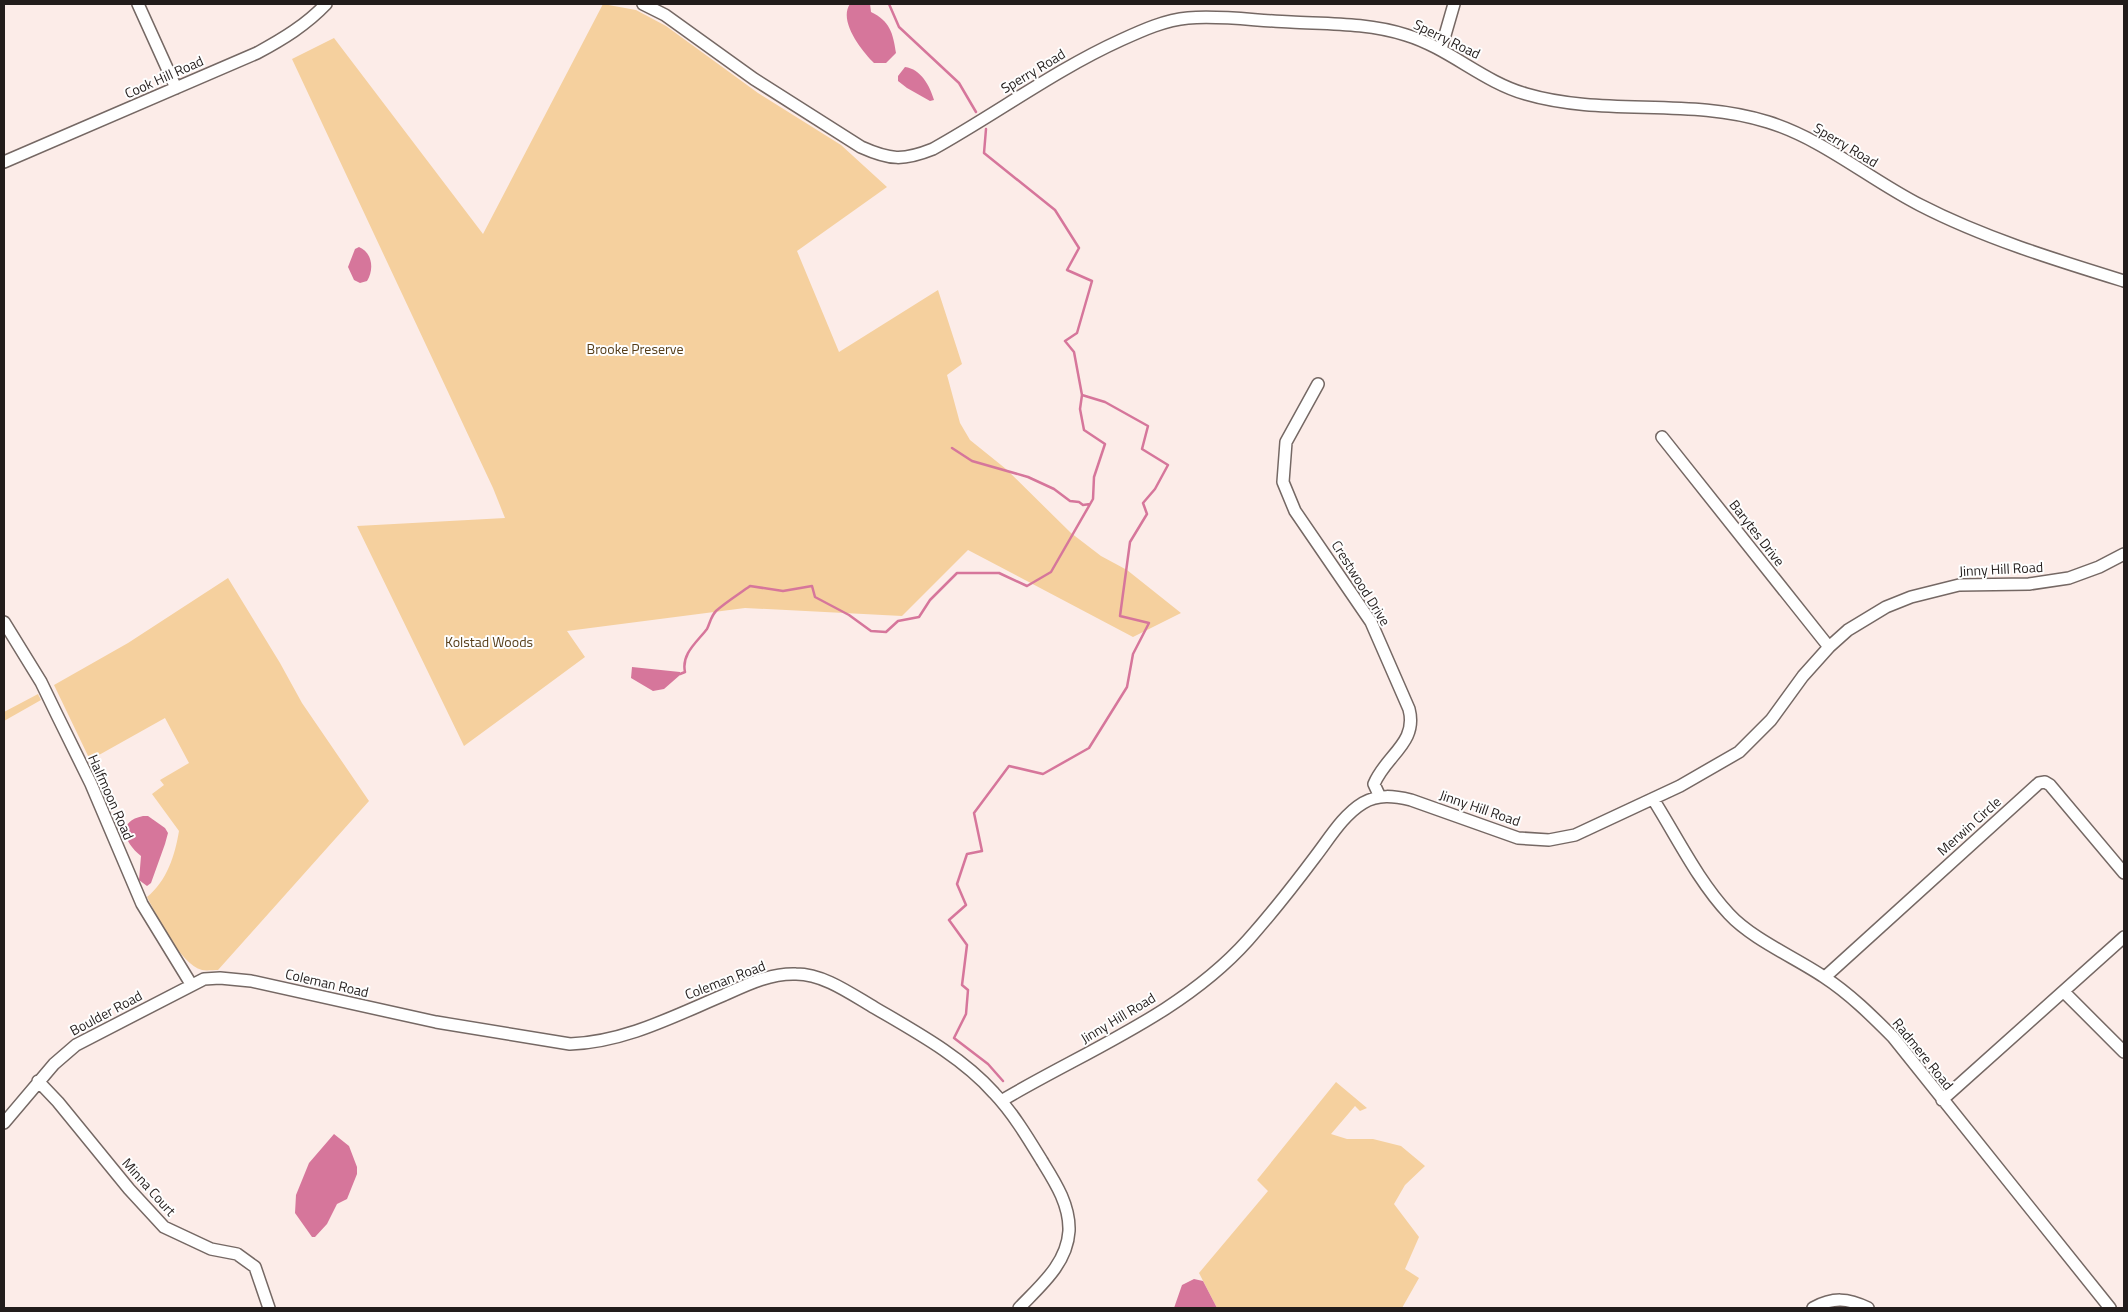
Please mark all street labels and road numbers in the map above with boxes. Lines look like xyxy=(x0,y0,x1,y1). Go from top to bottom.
street label: Sperry Road xyxy=(1410,13,1484,64)
street label: Sperry Road xyxy=(997,43,1069,98)
street label: Cook Hill Road xyxy=(121,50,207,103)
street label: Sperry Road xyxy=(1810,117,1882,172)
street label: Barytes Drive xyxy=(1725,495,1790,570)
street label: Crestwood Drive xyxy=(1327,536,1396,630)
street label: Jinny Hill Road xyxy=(1958,556,2044,581)
street label: Halfmoon Road xyxy=(83,751,140,843)
street label: Jinny Hill Road xyxy=(1437,784,1523,831)
street label: Merwin Circle xyxy=(1932,791,2005,860)
street label: Coleman Road xyxy=(681,955,768,1005)
street label: Coleman Road xyxy=(283,963,371,1002)
street label: Boulder Road xyxy=(66,985,146,1040)
street label: Jinny Hill Road xyxy=(1076,987,1159,1048)
street label: Radmere Road xyxy=(1888,1013,1959,1094)
street label: Minna Court xyxy=(117,1153,181,1221)

